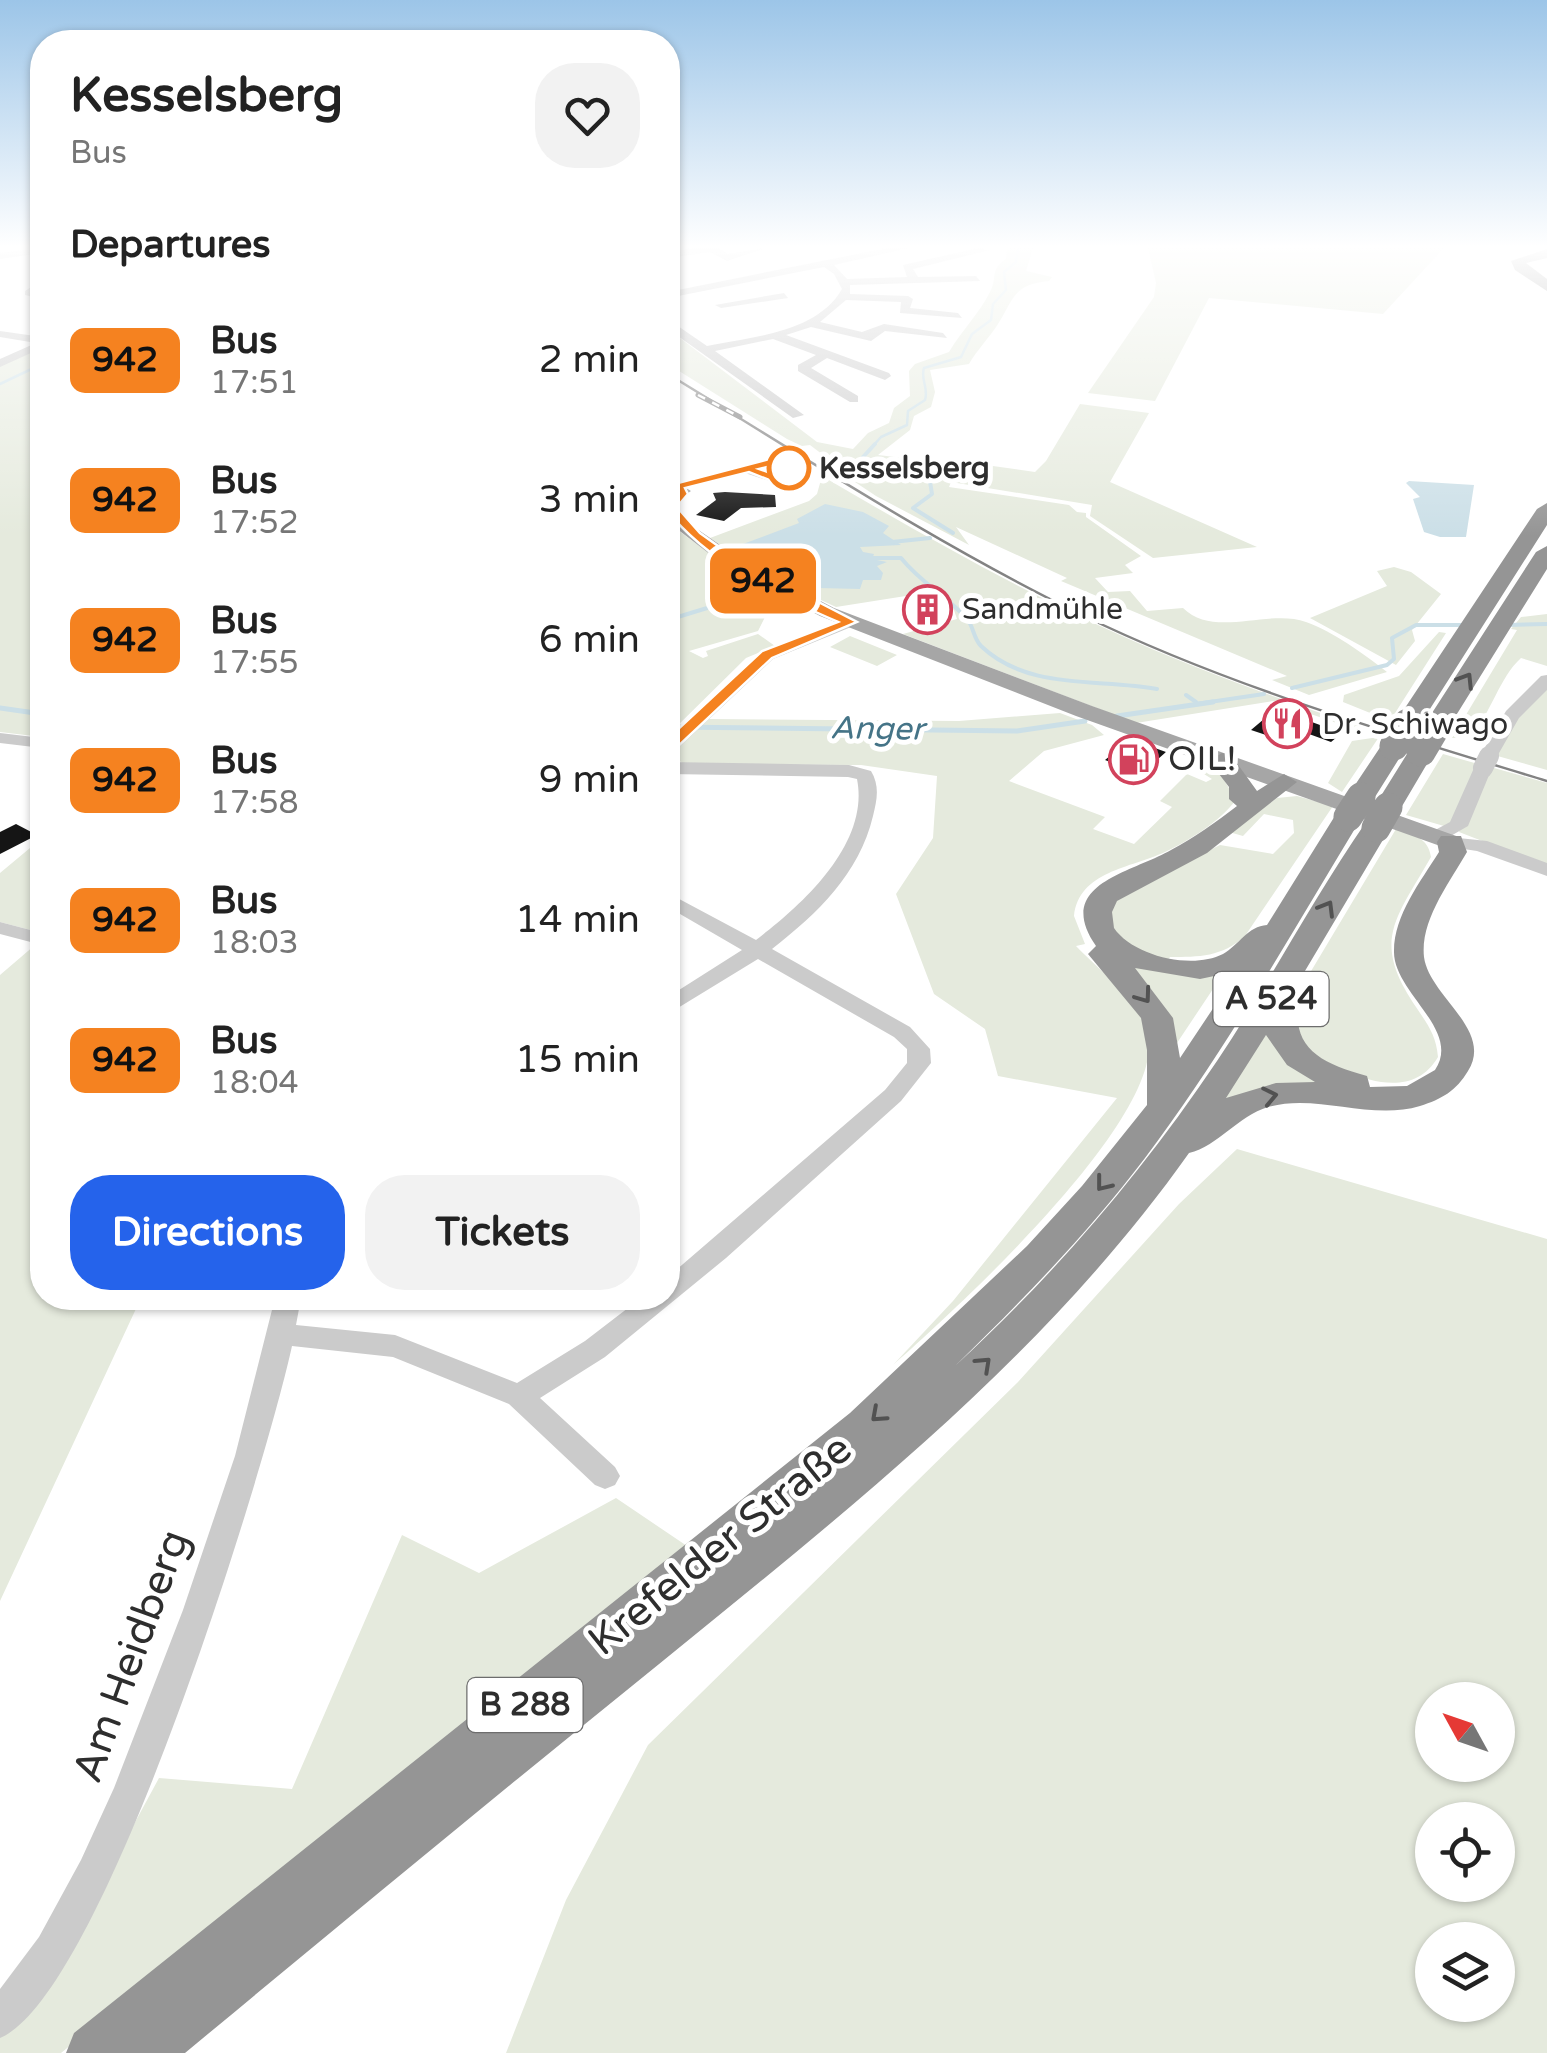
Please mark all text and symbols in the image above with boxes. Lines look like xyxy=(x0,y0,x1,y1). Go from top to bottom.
button: heart xyxy=(535,63,640,168)
text: Kesselsberg xyxy=(70,67,343,125)
text: Bus xyxy=(70,134,127,172)
text: Departures xyxy=(70,222,271,268)
text: Bus xyxy=(210,318,277,364)
text: 2 min xyxy=(539,337,640,383)
text: 942 xyxy=(92,339,158,381)
text: 17:51 xyxy=(210,364,299,402)
marker: Kesselsberg xyxy=(768,447,810,489)
place label: Kesselsberg xyxy=(819,450,990,487)
text: Bus xyxy=(210,458,277,504)
text: 3 min xyxy=(539,477,640,523)
text: 942 xyxy=(92,479,158,521)
text: 17:52 xyxy=(210,504,299,542)
line badge: 942 xyxy=(706,548,820,614)
text: 942 xyxy=(730,560,796,602)
building icon: Sandmühle xyxy=(901,583,953,635)
place label: Sandmühle xyxy=(962,591,1123,628)
text: Bus xyxy=(210,598,277,644)
text: 6 min xyxy=(539,617,640,663)
text: 942 xyxy=(92,619,158,661)
text: 17:55 xyxy=(210,644,299,682)
one-way arrow xyxy=(1453,673,1472,691)
restaurant icon: Dr. Schiwago xyxy=(1261,698,1313,750)
place label: Dr. Schiwago xyxy=(1322,706,1508,743)
water label: Anger xyxy=(830,709,928,749)
fuel station icon: OIL! xyxy=(1107,733,1159,785)
text: Bus xyxy=(210,738,277,784)
place label: OIL! xyxy=(1168,738,1236,780)
text: 9 min xyxy=(539,757,640,803)
text: 942 xyxy=(92,759,158,801)
text: 17:58 xyxy=(210,784,299,822)
text: Bus xyxy=(210,878,277,924)
text: 14 min xyxy=(515,897,640,943)
text: 942 xyxy=(92,899,158,941)
one-way arrow xyxy=(1315,901,1334,919)
text: 18:03 xyxy=(210,924,299,962)
road number: A 524 xyxy=(1214,972,1328,1026)
one-way arrow xyxy=(1132,985,1150,1003)
text: Bus xyxy=(210,1018,277,1064)
text: 15 min xyxy=(515,1037,640,1083)
text: 942 xyxy=(92,1039,158,1081)
text: 18:04 xyxy=(210,1064,299,1102)
one-way arrow xyxy=(1261,1087,1278,1108)
one-way arrow xyxy=(1097,1173,1115,1191)
button: Directions xyxy=(70,1175,345,1290)
button: Tickets xyxy=(365,1175,640,1290)
one-way arrow xyxy=(972,1358,991,1376)
one-way arrow xyxy=(871,1403,890,1421)
street label: Krefelder Straße xyxy=(578,1423,862,1667)
street label: Am Heidberg xyxy=(62,1523,200,1789)
road number: B 288 xyxy=(468,1678,582,1732)
north arrow xyxy=(1415,1682,1515,1782)
map controls xyxy=(1415,1682,1515,2022)
button: locate xyxy=(1415,1802,1515,1902)
button: layers xyxy=(1415,1922,1515,2022)

